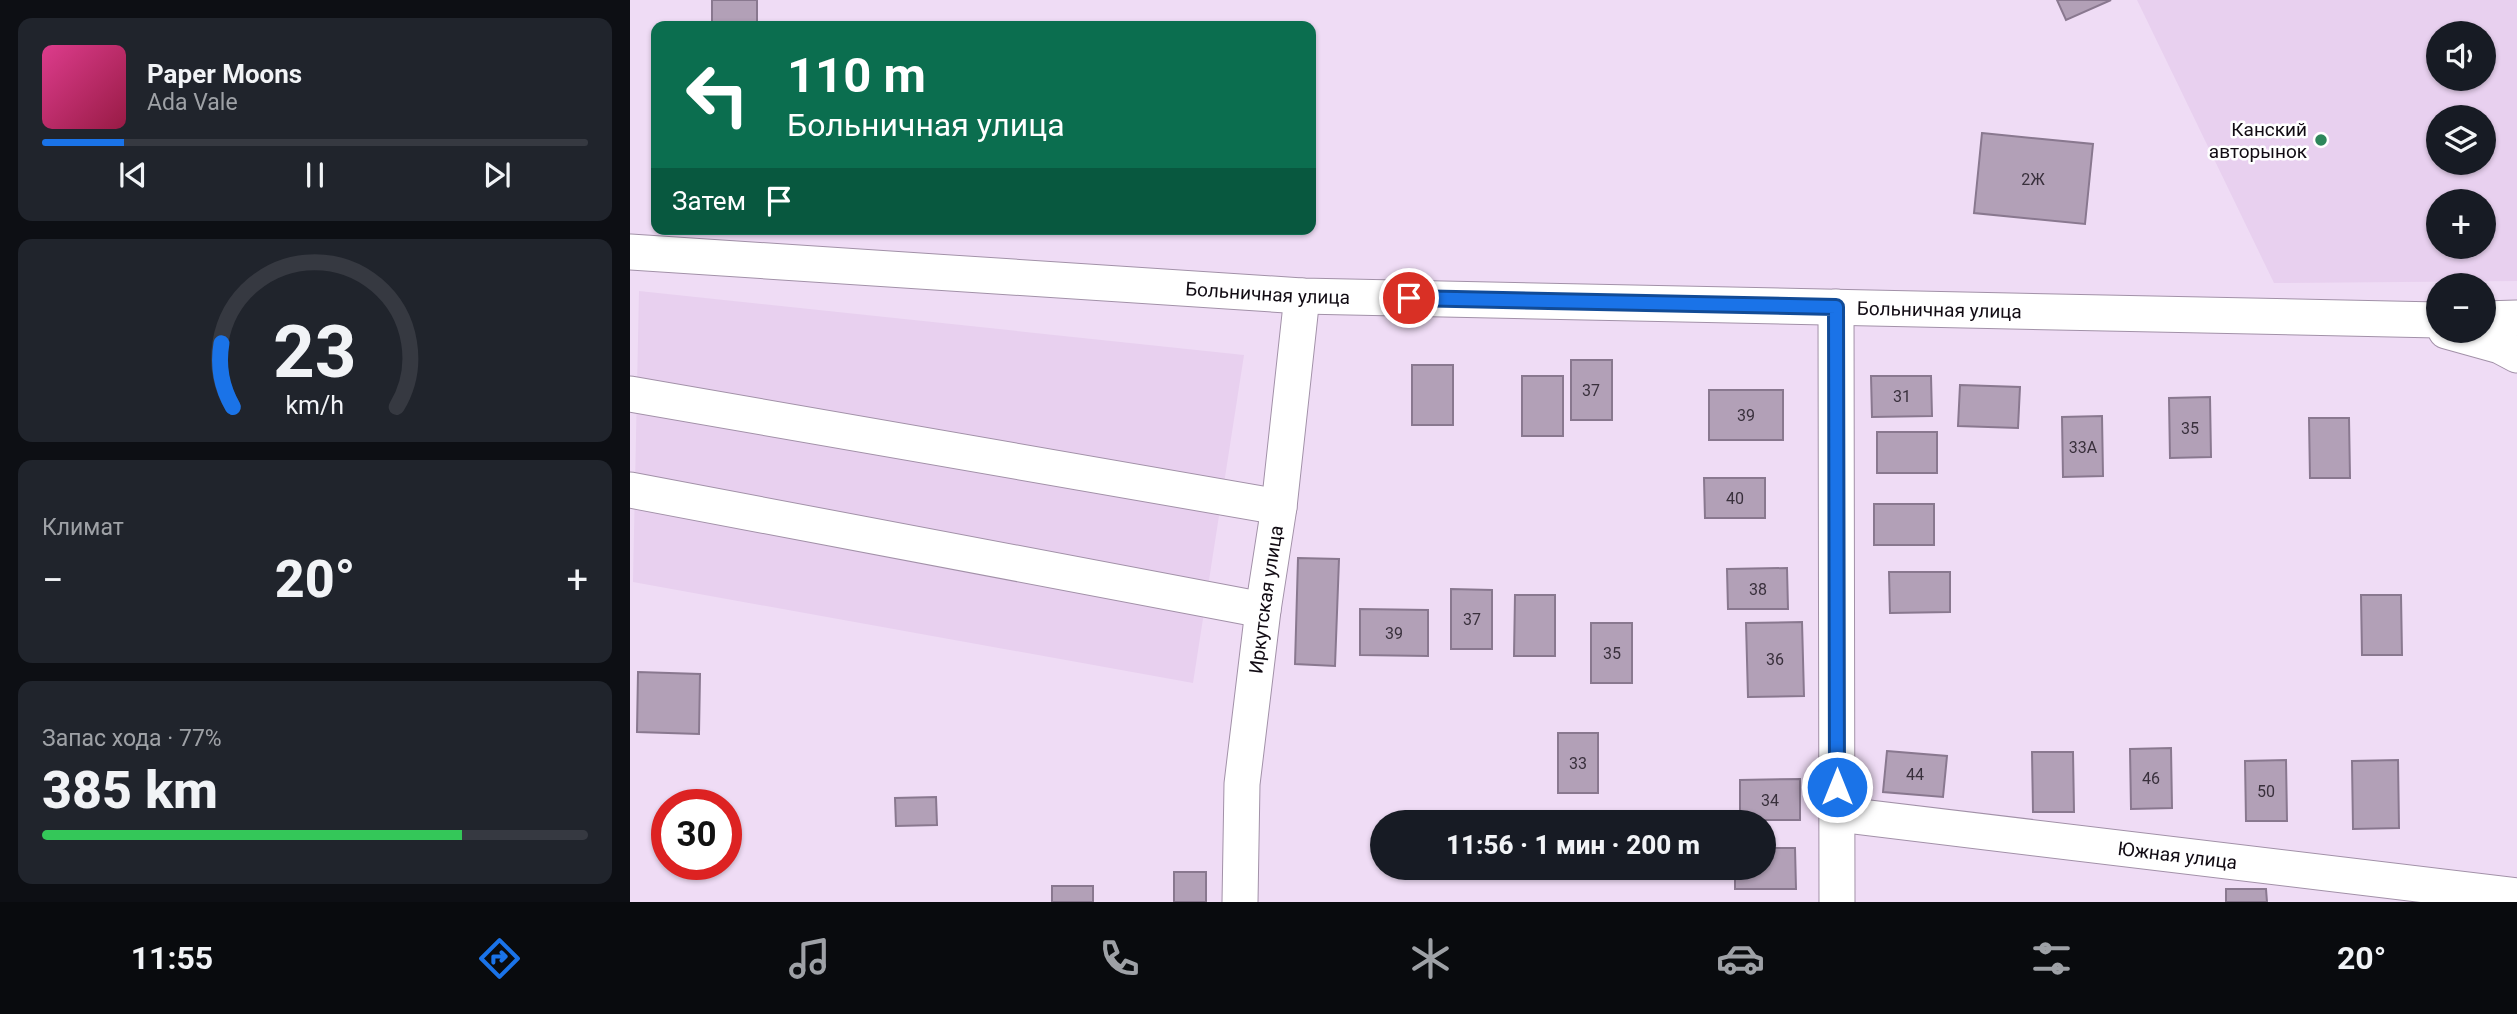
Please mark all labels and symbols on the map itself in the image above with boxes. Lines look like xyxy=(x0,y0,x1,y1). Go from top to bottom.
place label: Канский авторынок xyxy=(2209,118,2308,163)
marker: Канский авторынок xyxy=(2313,132,2329,148)
house number: 2Ж xyxy=(2021,170,2045,189)
pin xyxy=(1379,268,1439,328)
street label: Больничная улица xyxy=(1185,277,1350,309)
street label: Больничная улица xyxy=(1857,296,2022,323)
house number: 37 xyxy=(1582,381,1600,400)
house number: 31 xyxy=(1893,387,1911,406)
house number: 39 xyxy=(1737,406,1755,425)
house number: 35 xyxy=(2181,419,2199,438)
house number: 33А xyxy=(2069,438,2098,457)
house number: 40 xyxy=(1726,489,1744,508)
street label: Иркутская улица xyxy=(1244,524,1288,675)
house number: 38 xyxy=(1749,580,1767,599)
house number: 37 xyxy=(1463,610,1481,629)
house number: 39 xyxy=(1385,624,1403,643)
house number: 35 xyxy=(1603,644,1621,663)
house number: 36 xyxy=(1766,650,1784,669)
position arrow xyxy=(1800,750,1874,824)
house number: 33 xyxy=(1569,754,1587,773)
house number: 44 xyxy=(1906,765,1924,784)
house number: 46 xyxy=(2142,769,2160,788)
house number: 50 xyxy=(2257,782,2275,801)
speed limit sign: 30 xyxy=(651,789,742,880)
house number: 34 xyxy=(1761,791,1779,810)
street label: Южная улица xyxy=(2116,836,2239,874)

